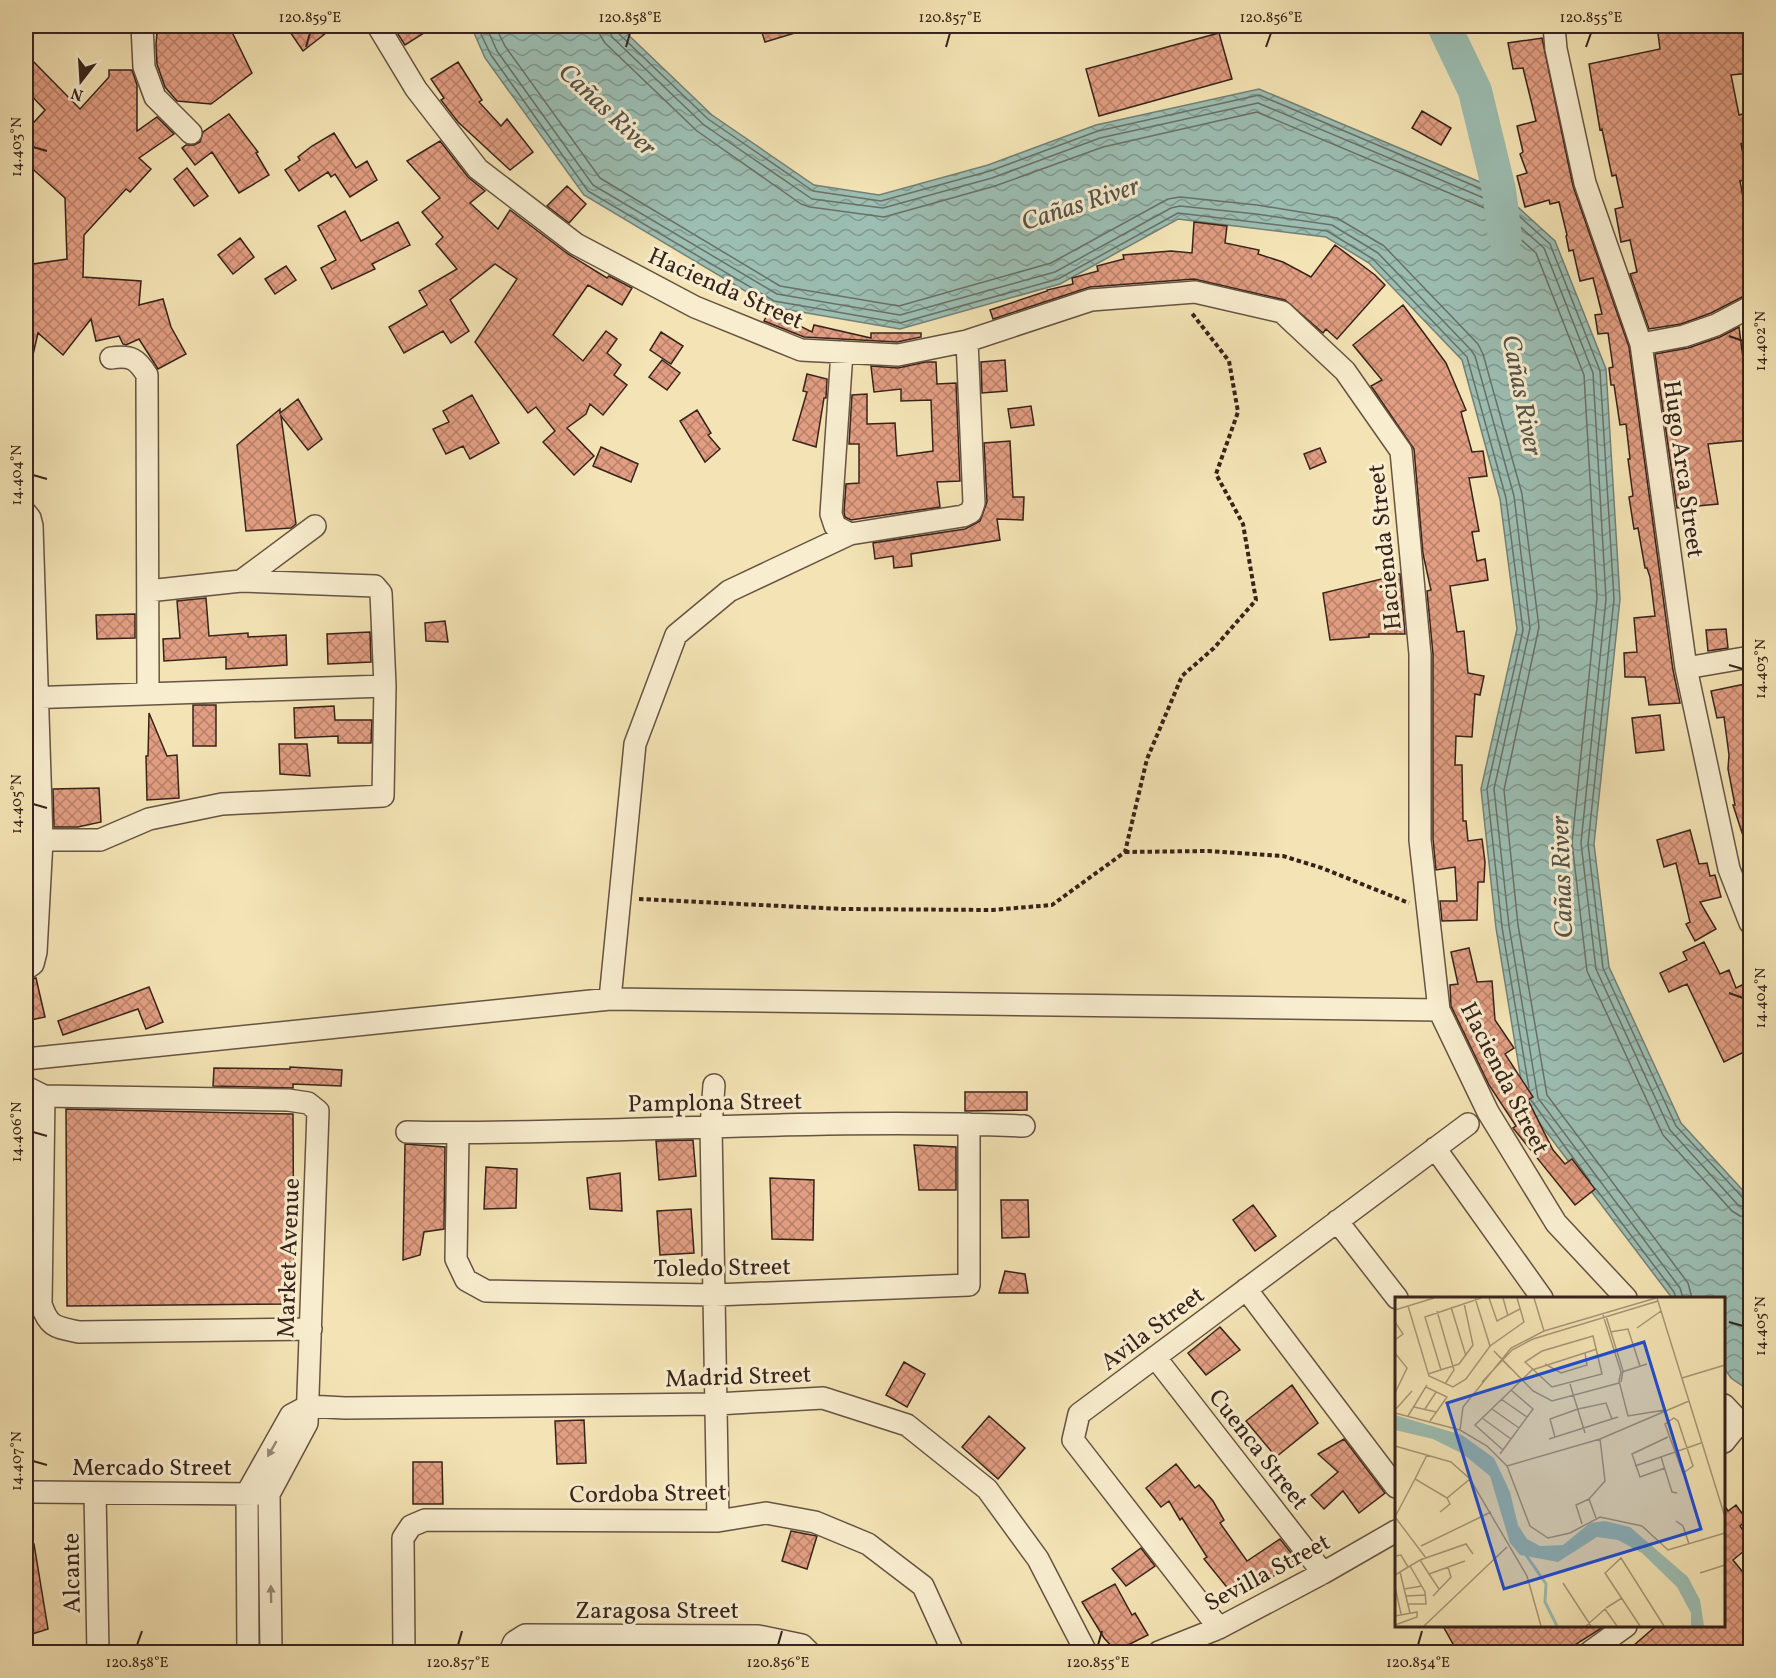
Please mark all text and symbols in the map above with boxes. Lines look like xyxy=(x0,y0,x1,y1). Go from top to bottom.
text: 120.859°E xyxy=(279,8,341,29)
text: 120.858°E xyxy=(598,8,662,29)
text: 120.857°E xyxy=(919,8,981,29)
text: 120.856°E xyxy=(1239,8,1303,29)
text: 120.855°E xyxy=(1560,8,1622,29)
north arrow xyxy=(51,51,111,111)
water label: Cañas River xyxy=(549,55,664,166)
text: N xyxy=(68,81,86,106)
text: 14.403°N xyxy=(7,117,28,177)
water label: Cañas River xyxy=(1017,169,1145,241)
street label: Hacienda Street xyxy=(642,240,808,339)
text: 14.402°N xyxy=(1751,311,1772,371)
water label: Cañas River xyxy=(1492,332,1550,459)
street label: Hugo Arca Street xyxy=(1653,378,1711,560)
text: 14.404°N xyxy=(7,445,28,505)
street label: Hacienda Street xyxy=(1360,462,1412,632)
text: 14.403°N xyxy=(1751,639,1772,699)
text: 14.405°N xyxy=(7,774,28,834)
water label: Cañas River xyxy=(1543,815,1583,939)
text: 14.404°N xyxy=(1751,968,1772,1028)
street label: Hacienda Street xyxy=(1450,997,1556,1161)
street label: Pamplona Street xyxy=(627,1085,803,1123)
text: 14.406°N xyxy=(7,1102,28,1162)
street label: Market Avenue xyxy=(270,1177,310,1339)
street label: Toledo Street xyxy=(653,1251,791,1287)
street label: Avila Street xyxy=(1094,1279,1212,1380)
text: 14.405°N xyxy=(1751,1296,1772,1356)
inset map xyxy=(1395,1297,1725,1627)
street label: Madrid Street xyxy=(664,1358,812,1398)
street label: Cuenca Street xyxy=(1199,1383,1316,1518)
text: 14.407°N xyxy=(7,1431,28,1491)
one-way arrow xyxy=(266,1441,277,1457)
street label: Mercado Street xyxy=(72,1452,232,1486)
street label: Cordoba Street xyxy=(569,1477,727,1513)
street label: Sevilla Street xyxy=(1199,1526,1337,1621)
street label: Alcante xyxy=(55,1532,91,1614)
one-way arrow xyxy=(266,1585,275,1604)
street label: Zaragosa Street xyxy=(575,1595,739,1629)
text: 120.858°E xyxy=(105,1653,169,1674)
text: 120.857°E xyxy=(427,1653,489,1674)
text: 120.856°E xyxy=(746,1653,810,1674)
text: 120.855°E xyxy=(1067,1653,1129,1674)
text: 120.854°E xyxy=(1386,1653,1450,1674)

